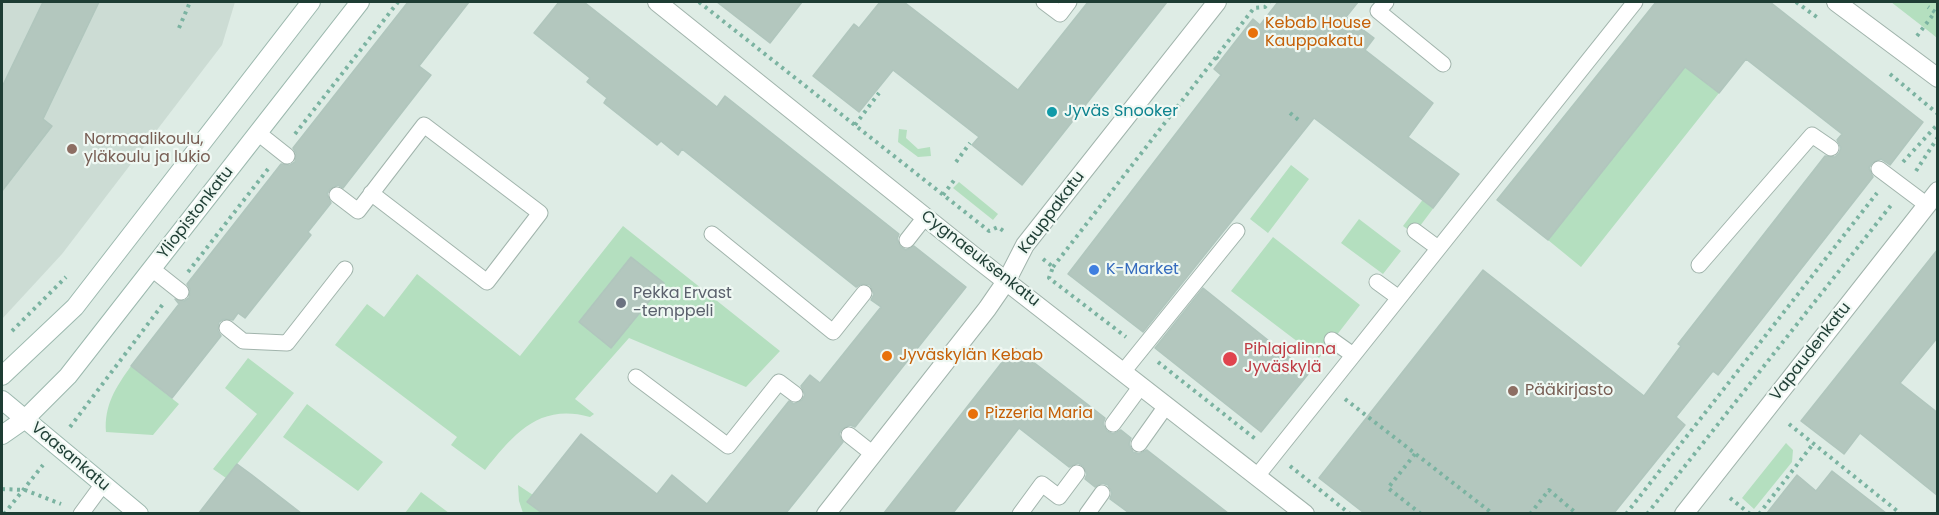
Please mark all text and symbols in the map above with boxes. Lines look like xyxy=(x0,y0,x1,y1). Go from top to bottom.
place label: Kebab House Kauppakatu xyxy=(1265,14,1371,52)
marker: Kebab House Kauppakatu xyxy=(1246,26,1260,40)
place label: Jyväs Snooker xyxy=(1064,102,1178,122)
marker: Jyväs Snooker xyxy=(1045,105,1059,119)
place label: Normaalikoulu, yläkoulu ja lukio xyxy=(84,130,211,168)
marker: Normaalikoulu, yläkoulu ja lukio xyxy=(65,142,79,156)
street label: Yliopistonkatu xyxy=(154,163,238,263)
street label: Kauppakatu xyxy=(1015,168,1089,258)
street label: Cygnaeuksenkatu xyxy=(917,207,1043,311)
place label: K-Market xyxy=(1106,260,1179,280)
marker: K-Market xyxy=(1087,263,1101,277)
place label: Pekka Ervast -temppeli xyxy=(633,284,732,322)
marker: Pekka Ervast -temppeli xyxy=(614,296,628,310)
street label: Vapaudenkatu xyxy=(1767,299,1855,405)
place label: Pihlajalinna Jyväskylä xyxy=(1244,340,1336,378)
place label: Jyväskylän Kebab xyxy=(899,346,1043,366)
marker: Jyväskylän Kebab xyxy=(880,349,894,363)
marker: Pihlajalinna Jyväskylä xyxy=(1221,350,1239,368)
place label: Pääkirjasto xyxy=(1525,381,1613,401)
marker: Pääkirjasto xyxy=(1506,384,1520,398)
place label: Pizzeria Maria xyxy=(985,404,1093,424)
marker: Pizzeria Maria xyxy=(966,407,980,421)
street label: Vaasankatu xyxy=(27,418,113,496)

